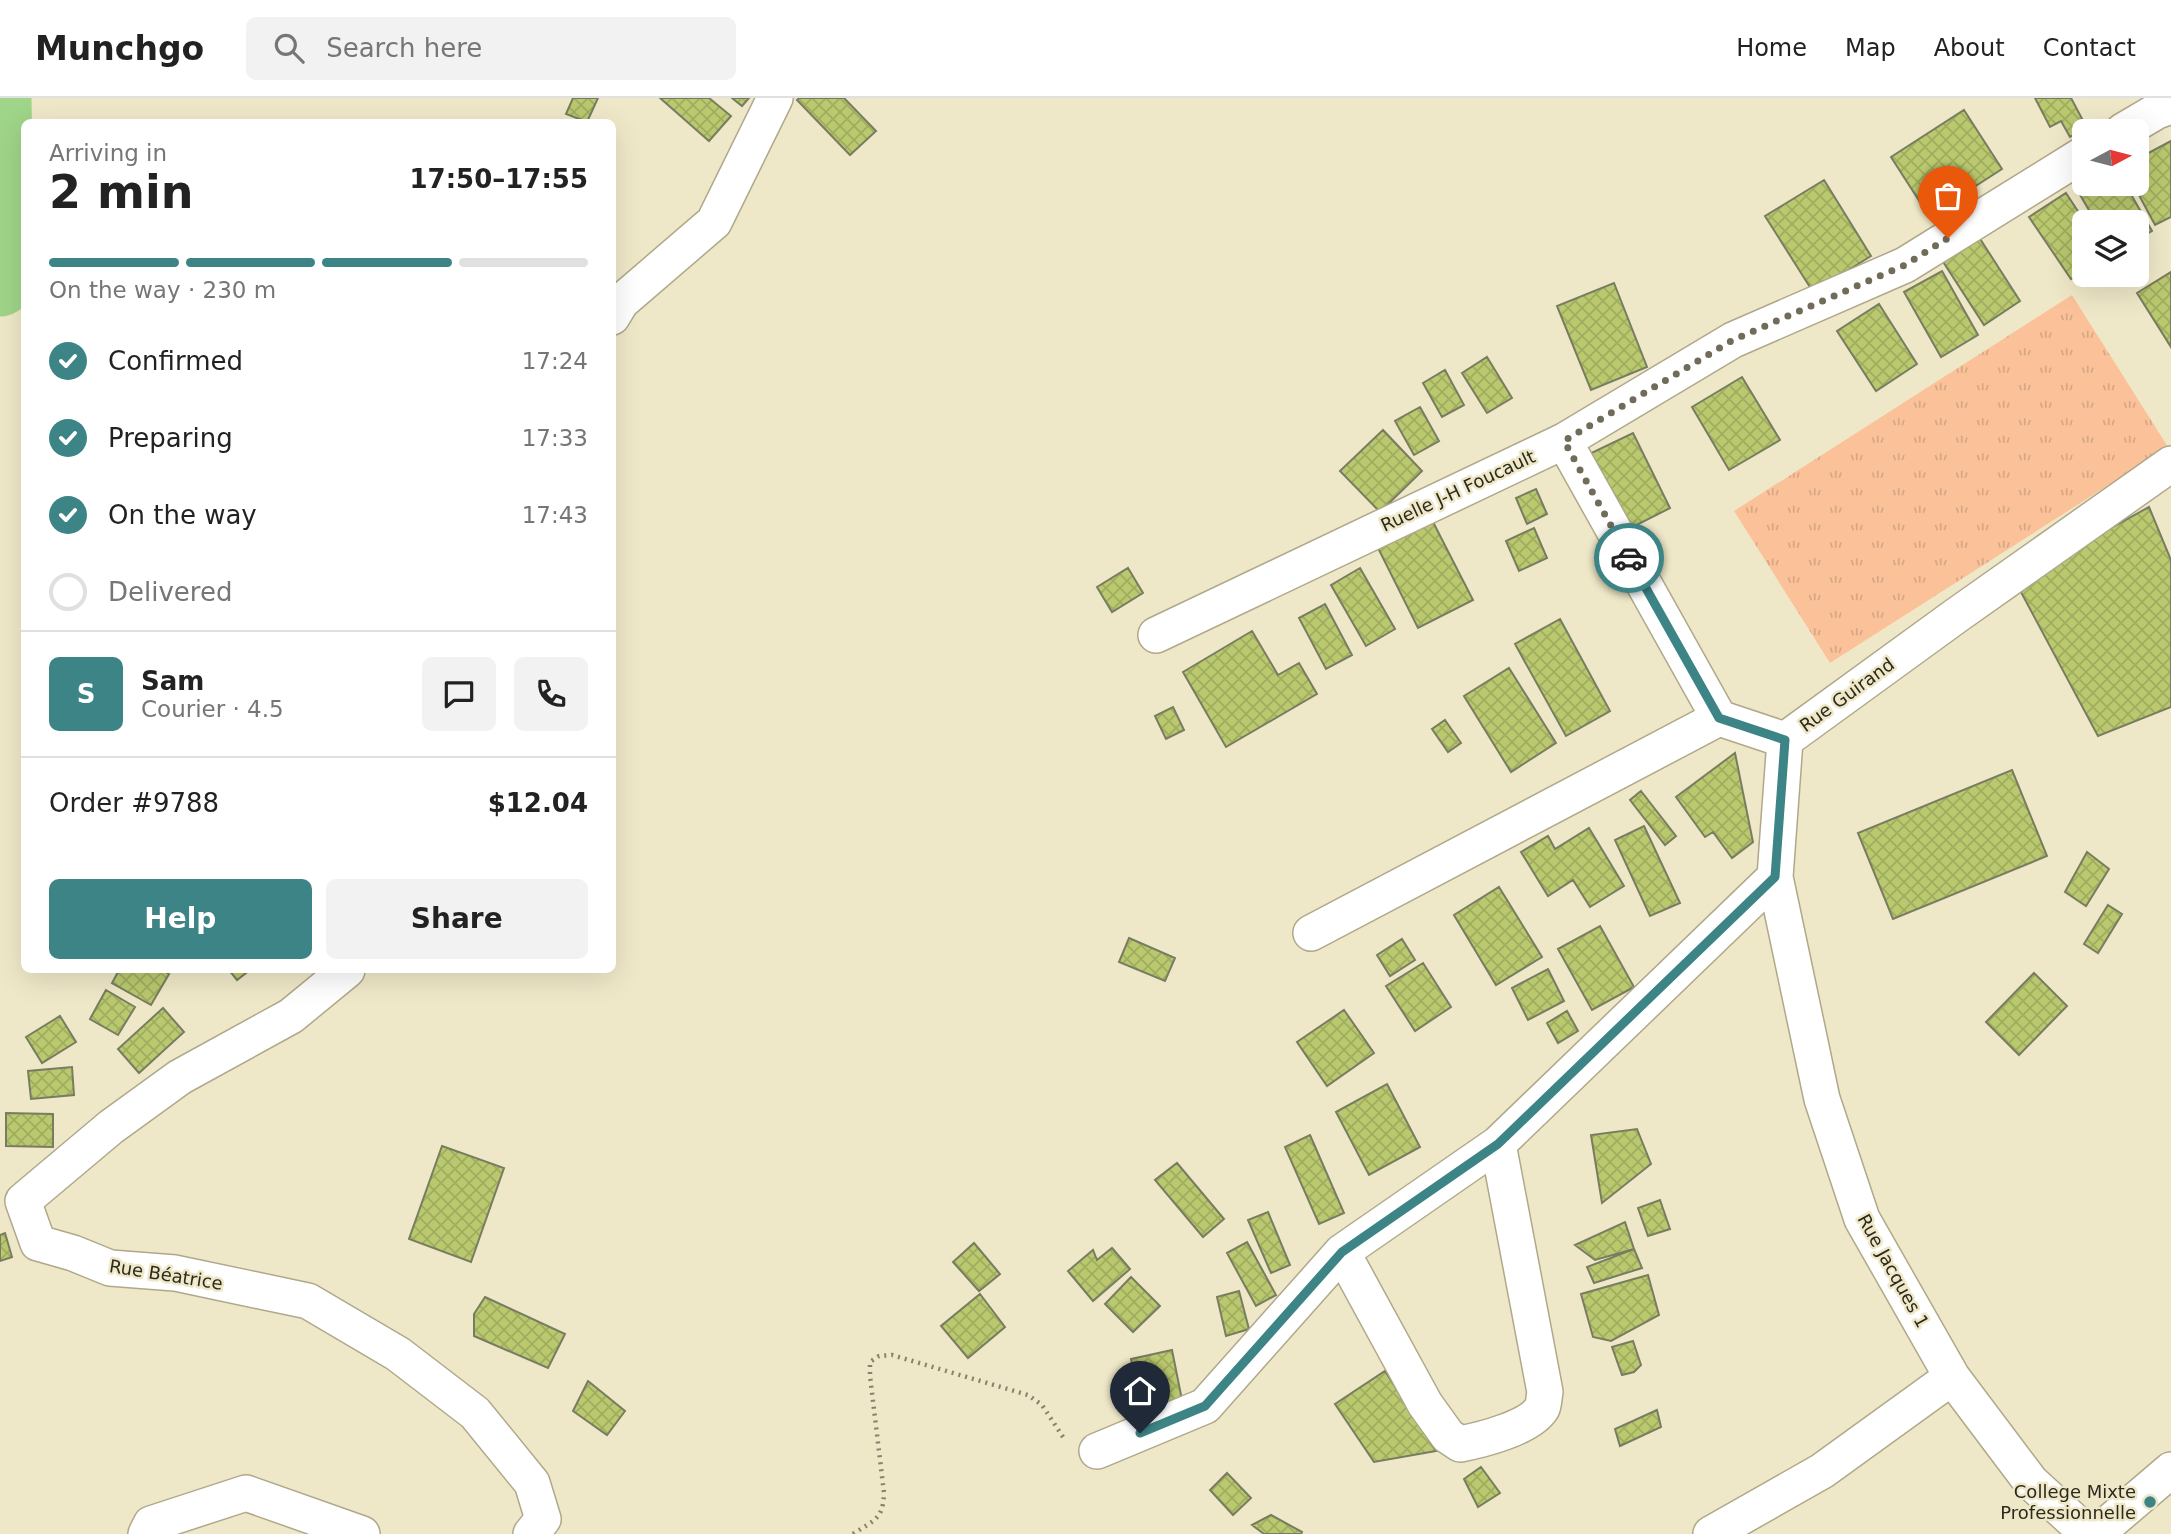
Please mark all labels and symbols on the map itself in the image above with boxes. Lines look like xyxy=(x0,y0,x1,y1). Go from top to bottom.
north arrow xyxy=(2072,119,2149,196)
pin xyxy=(1918,166,1978,238)
street label: Ruelle J-H Foucault xyxy=(1377,446,1538,536)
courier xyxy=(1594,523,1664,593)
street label: Rue Guirand xyxy=(1795,653,1898,736)
street label: Rue Jacques 1 xyxy=(1854,1210,1933,1331)
street label: Rue Béatrice xyxy=(108,1255,224,1294)
pin xyxy=(1110,1361,1170,1433)
place label: College Mixte Professionnelle xyxy=(2000,1481,2136,1523)
marker: College Mixte Professionnelle xyxy=(2142,1494,2158,1510)

